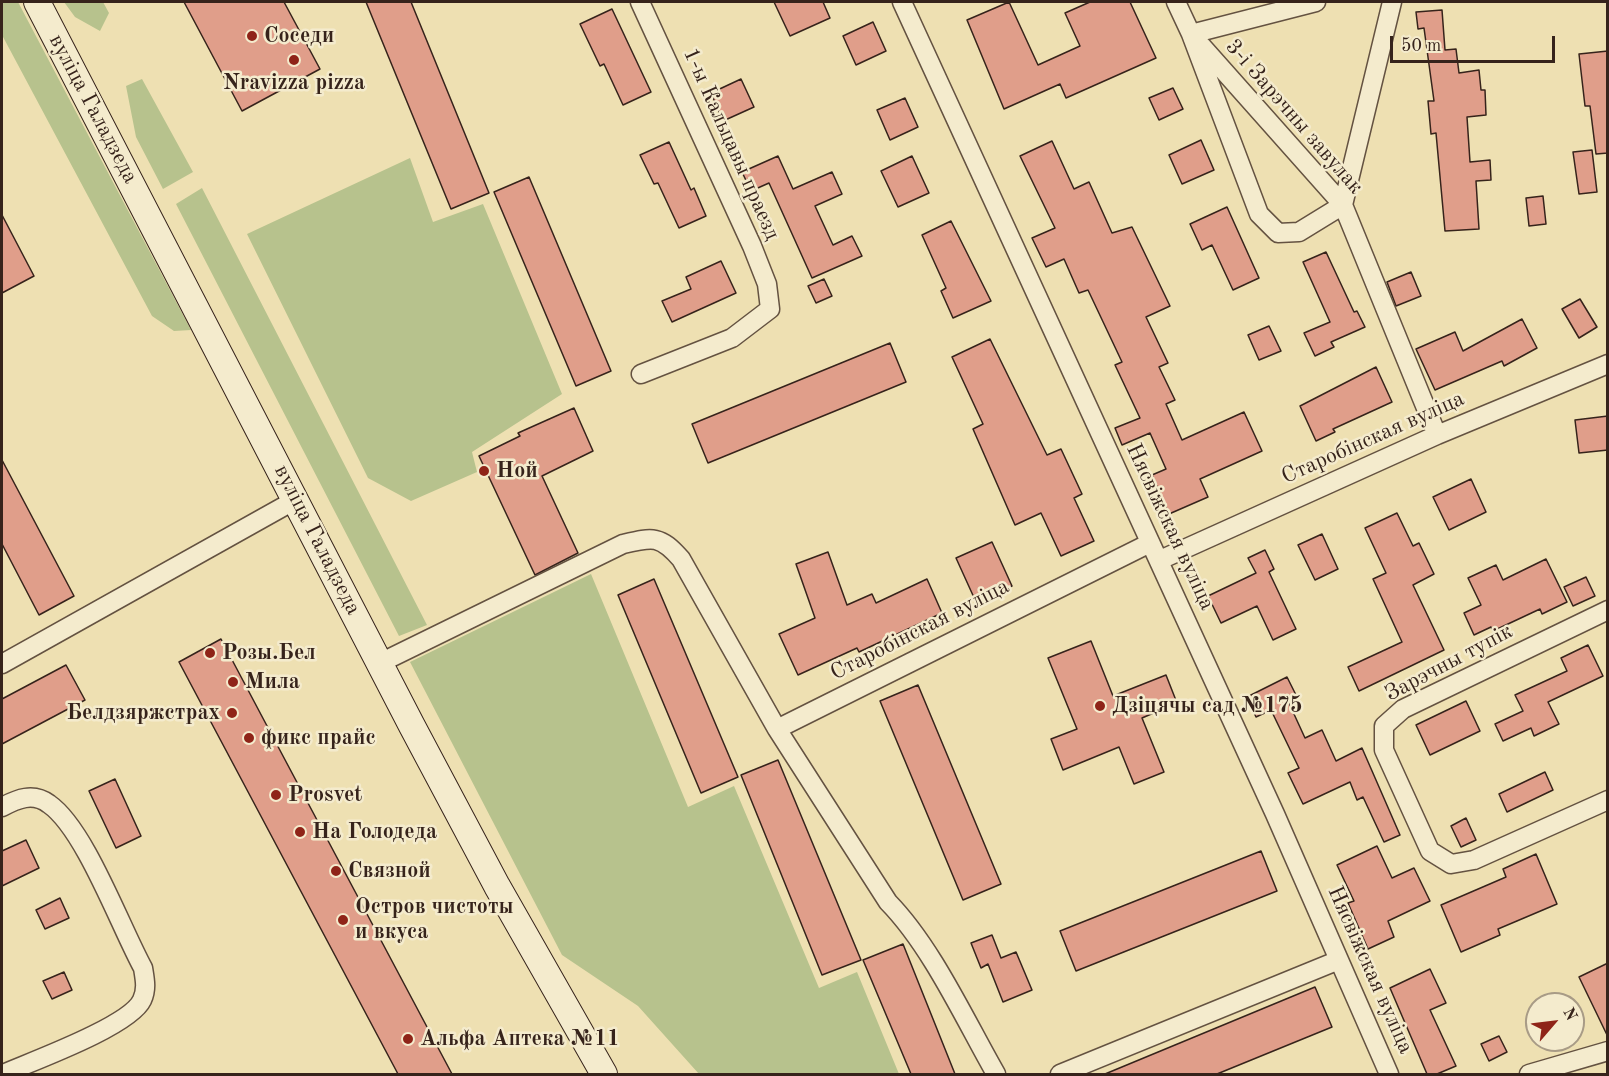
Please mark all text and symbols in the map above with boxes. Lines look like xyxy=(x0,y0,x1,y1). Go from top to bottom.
place label: Соседи xyxy=(264,23,334,49)
scale bar xyxy=(1393,24,1558,62)
marker: Соседи xyxy=(245,29,259,43)
street label: вуліца Галадзеда xyxy=(43,30,143,188)
street label: 3-і Зарэчны завулак xyxy=(1219,34,1369,200)
text: 50 m xyxy=(1401,37,1441,55)
street label: 1-ы Кальцавы праезд xyxy=(677,44,785,244)
marker: Nravizza pizza xyxy=(287,53,301,67)
place label: Nravizza pizza xyxy=(223,70,365,96)
street label: Старобінская вуліца xyxy=(1278,386,1468,490)
street label: Нясвіжская вуліца xyxy=(1120,440,1220,614)
place label: Ной xyxy=(496,458,538,484)
street label: вуліца Галадзеда xyxy=(268,460,366,620)
marker: Ной xyxy=(477,464,491,478)
street label: Старобінская вуліца xyxy=(826,573,1014,687)
street label: Зарэчны тупік xyxy=(1381,618,1517,708)
place label: Розы.Бел xyxy=(222,640,316,666)
marker: Розы.Бел xyxy=(203,646,217,660)
place label: Мила xyxy=(245,669,300,695)
marker: Мила xyxy=(226,675,240,689)
place label: Дзіцячы сад №175 xyxy=(1112,693,1302,719)
marker: Дзіцячы сад №175 xyxy=(1093,699,1107,713)
place label: Белдзяржстрах xyxy=(67,700,220,726)
marker: Белдзяржстрах xyxy=(225,706,239,720)
place label: фикс прайс xyxy=(261,725,376,751)
marker: фикс прайс xyxy=(242,731,256,745)
place label: Prosvet xyxy=(288,782,362,808)
marker: Prosvet xyxy=(269,788,283,802)
place label: На Голодеда xyxy=(312,819,437,845)
marker: На Голодеда xyxy=(293,825,307,839)
place label: Связной xyxy=(348,858,431,884)
marker: Связной xyxy=(329,864,343,878)
street label: Нясвіжская вуліца xyxy=(1321,882,1419,1058)
place label: Остров чистоты и вкуса xyxy=(355,894,514,945)
marker: Остров чистоты и вкуса xyxy=(336,913,350,927)
north arrow xyxy=(1525,992,1585,1052)
text: N xyxy=(1559,1005,1579,1024)
place label: Альфа Аптека №11 xyxy=(420,1026,620,1052)
marker: Альфа Аптека №11 xyxy=(401,1032,415,1046)

